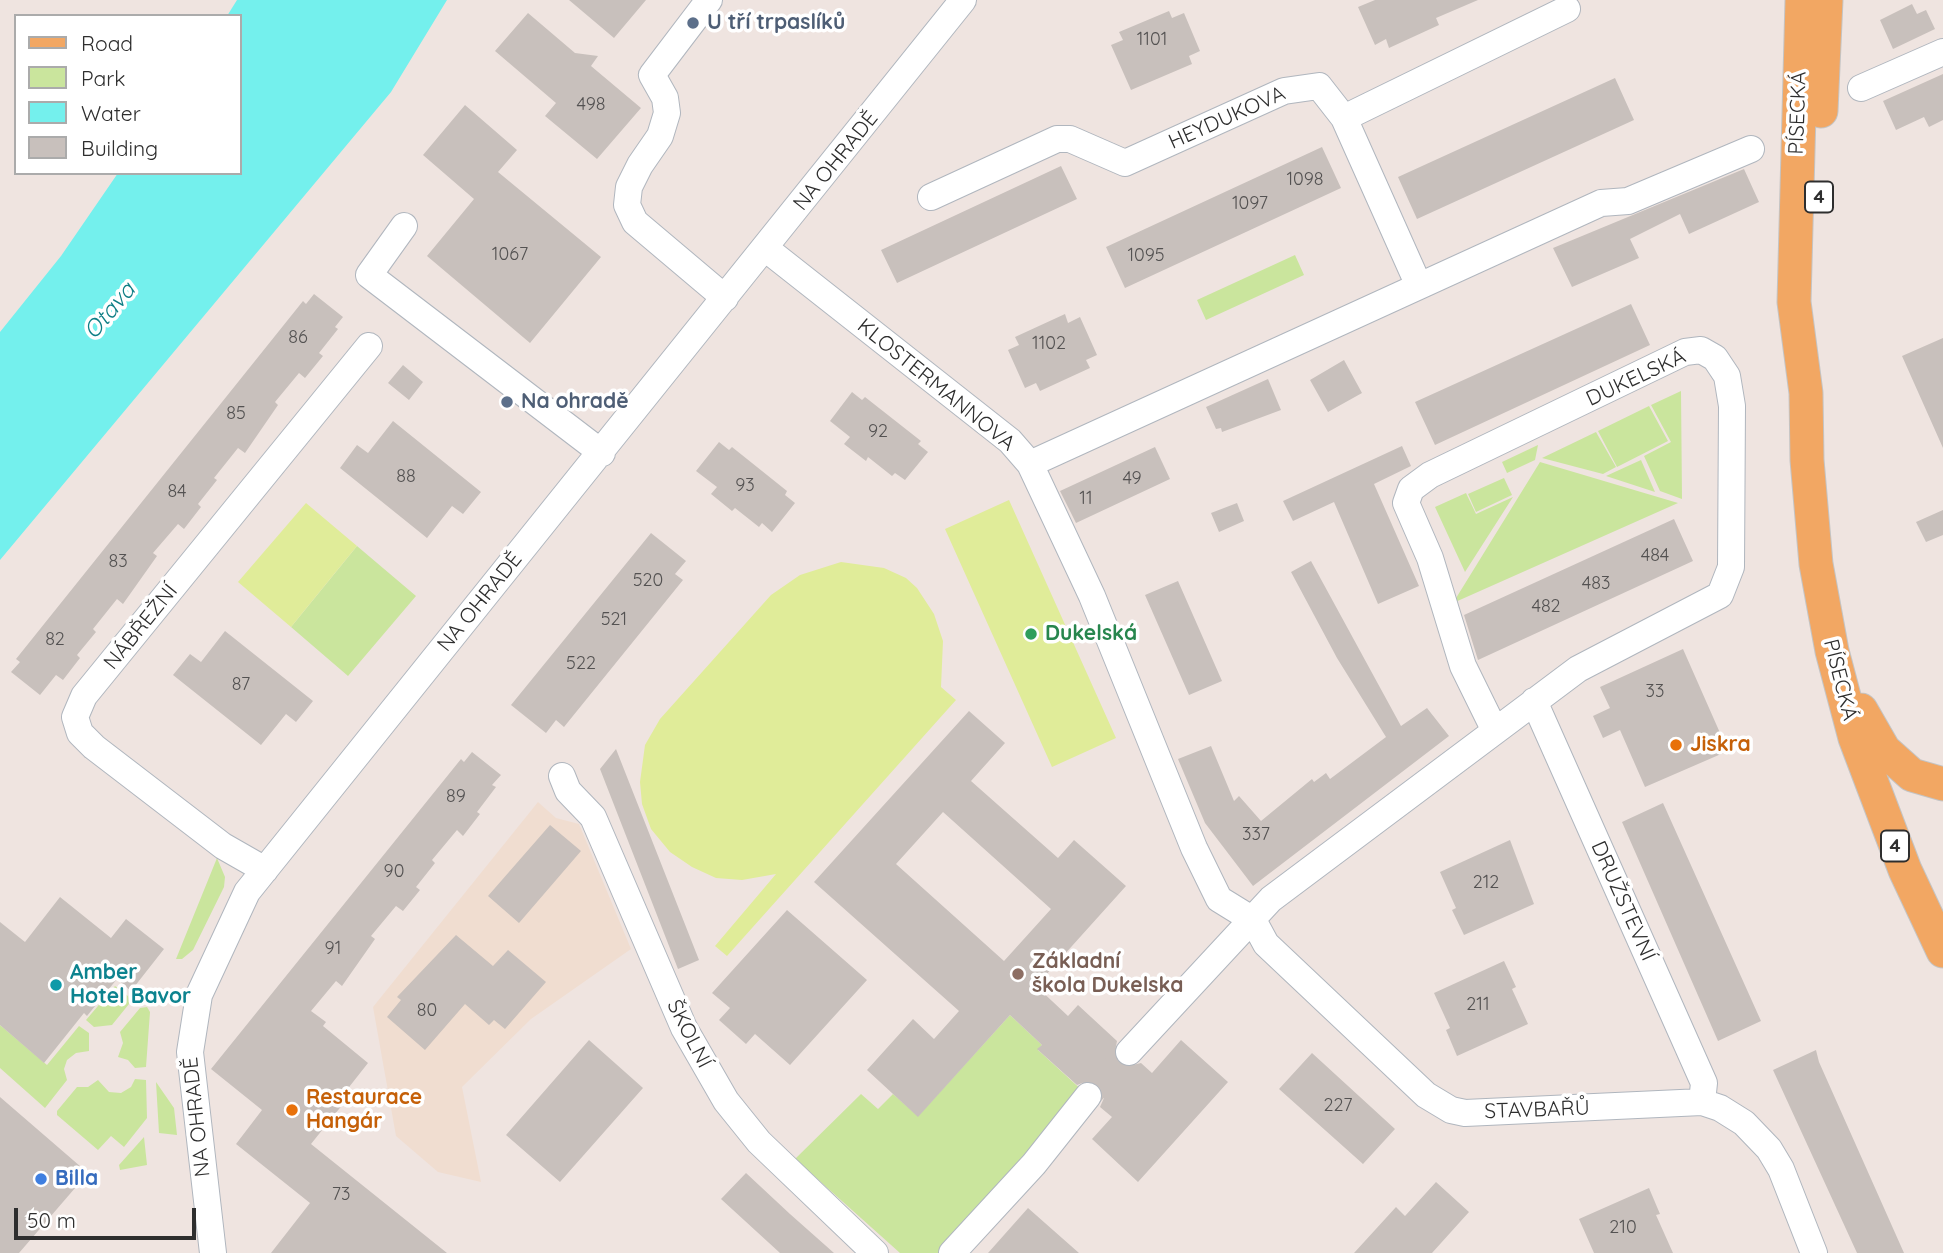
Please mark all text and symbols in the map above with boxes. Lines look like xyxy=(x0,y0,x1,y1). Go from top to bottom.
place label: U tří trpaslíků xyxy=(707,10,845,36)
legend xyxy=(14,14,242,175)
marker: U tří trpaslíků xyxy=(685,15,701,31)
house number: 1101 xyxy=(1137,29,1167,51)
text: Road xyxy=(81,30,133,56)
text: Park xyxy=(81,65,125,91)
street label: PÍSECKÁ xyxy=(1784,71,1812,155)
street label: HEYDUKOVA xyxy=(1165,81,1289,155)
house number: 498 xyxy=(577,94,605,116)
text: Water xyxy=(81,100,141,126)
street label: NA OHRADĚ xyxy=(788,106,884,216)
text: Building xyxy=(81,135,158,161)
house number: 1098 xyxy=(1286,169,1324,191)
road number: 4 xyxy=(1805,182,1833,212)
house number: 1097 xyxy=(1232,193,1268,215)
house number: 1067 xyxy=(492,244,528,266)
house number: 1095 xyxy=(1127,245,1165,267)
water label: Otava xyxy=(78,277,142,345)
street label: KLOSTERMANNOVA xyxy=(852,314,1020,456)
house number: 86 xyxy=(288,327,308,349)
house number: 1102 xyxy=(1032,333,1066,355)
street label: DUKELSKÁ xyxy=(1582,344,1690,412)
place label: Na ohradě xyxy=(521,389,629,415)
marker: Na ohradě xyxy=(499,394,515,410)
house number: 85 xyxy=(226,403,246,425)
house number: 92 xyxy=(868,421,888,443)
house number: 88 xyxy=(396,466,416,488)
house number: 49 xyxy=(1122,468,1142,490)
house number: 93 xyxy=(735,475,755,497)
house number: 84 xyxy=(167,481,187,503)
house number: 11 xyxy=(1079,488,1093,510)
house number: 484 xyxy=(1641,545,1669,567)
street label: NA OHRADĚ xyxy=(432,547,528,657)
house number: 83 xyxy=(108,551,128,573)
house number: 520 xyxy=(633,570,663,592)
house number: 483 xyxy=(1582,573,1610,595)
street label: NÁBŘEŽNÍ xyxy=(99,579,183,675)
house number: 482 xyxy=(1531,596,1561,618)
house number: 521 xyxy=(601,609,627,631)
place label: Dukelská xyxy=(1045,621,1137,647)
marker: Dukelská xyxy=(1023,626,1039,642)
house number: 82 xyxy=(45,629,65,651)
street label: PÍSECKÁ xyxy=(1818,637,1862,723)
house number: 522 xyxy=(566,653,596,675)
house number: 87 xyxy=(232,674,250,696)
house number: 33 xyxy=(1646,681,1664,703)
place label: Jiskra xyxy=(1690,732,1751,758)
marker: Jiskra xyxy=(1668,737,1684,753)
house number: 89 xyxy=(446,786,466,808)
house number: 337 xyxy=(1242,824,1270,846)
road number: 4 xyxy=(1881,831,1909,862)
street label: DRUŽSTEVNÍ xyxy=(1585,837,1661,965)
house number: 90 xyxy=(384,861,404,883)
house number: 212 xyxy=(1473,872,1499,894)
house number: 91 xyxy=(325,938,341,960)
place label: Základní škola Dukelska xyxy=(1032,949,1184,999)
place label: Amber Hotel Bavor xyxy=(70,960,191,1010)
marker: Základní škola Dukelska xyxy=(1010,966,1026,982)
marker: Amber Hotel Bavor xyxy=(48,977,64,993)
house number: 211 xyxy=(1466,994,1490,1016)
street label: ŠKOLNÍ xyxy=(661,996,717,1072)
house number: 80 xyxy=(417,1000,437,1022)
street label: NA OHRADĚ xyxy=(178,1056,216,1178)
place label: Restaurace Hangár xyxy=(306,1085,422,1135)
house number: 227 xyxy=(1324,1095,1352,1117)
street label: STAVBAŘŮ xyxy=(1484,1096,1590,1124)
marker: Restaurace Hangár xyxy=(284,1102,300,1118)
place label: Billa xyxy=(55,1166,98,1192)
marker: Billa xyxy=(33,1171,49,1187)
house number: 73 xyxy=(332,1184,350,1206)
scale bar xyxy=(18,1194,200,1238)
text: 50 m xyxy=(27,1207,76,1233)
house number: 210 xyxy=(1609,1217,1637,1239)

